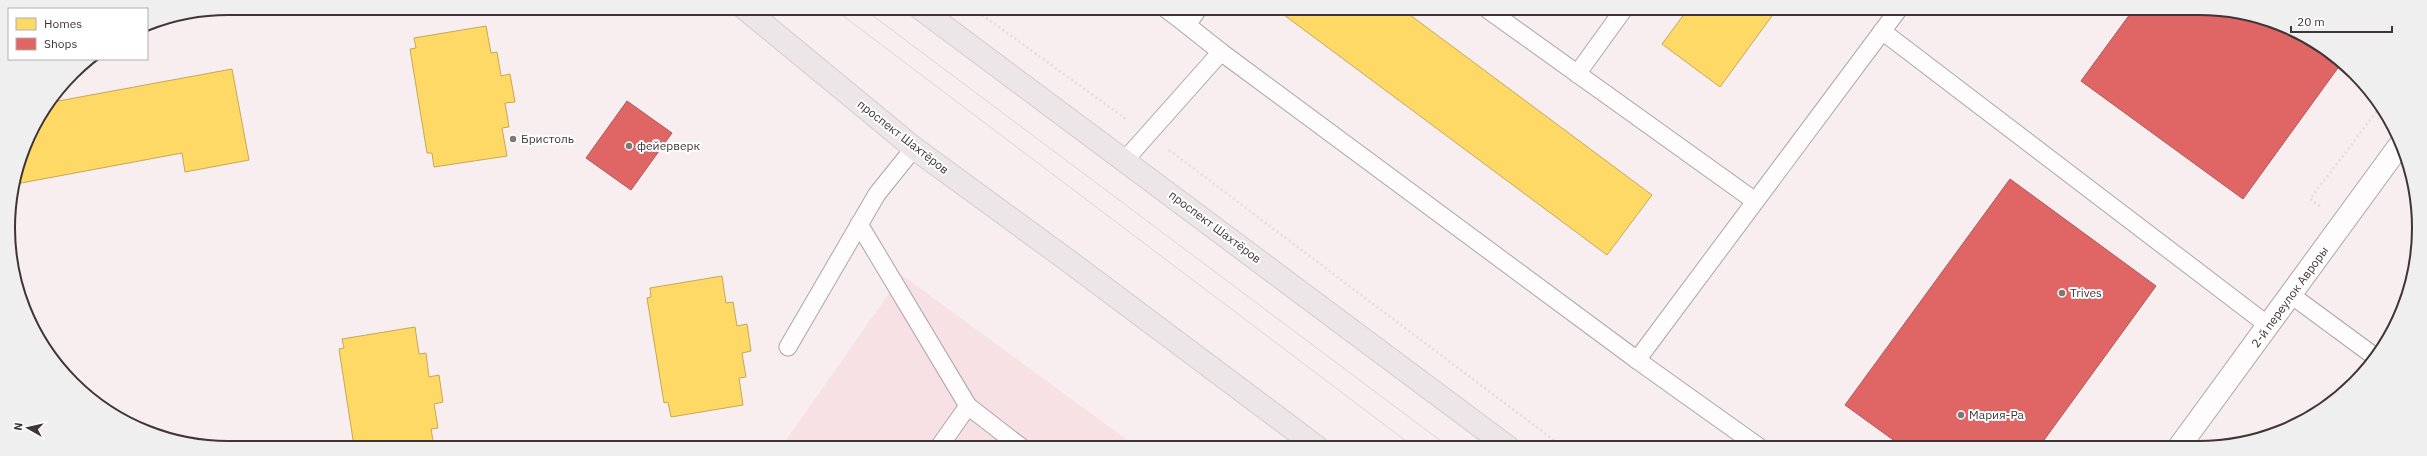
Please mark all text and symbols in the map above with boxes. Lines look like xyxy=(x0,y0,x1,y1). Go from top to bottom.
legend xyxy=(8,8,148,60)
scale bar xyxy=(2291,8,2392,34)
text: 20 m xyxy=(2297,14,2325,29)
text: Homes xyxy=(44,16,82,31)
text: Shops xyxy=(44,36,77,51)
street label: проспект Шахтёров xyxy=(855,96,952,177)
place label: Бристоль xyxy=(521,131,574,146)
marker: Бристоль xyxy=(508,134,518,144)
place label: фейерверк xyxy=(637,138,700,153)
marker: фейерверк xyxy=(624,141,634,151)
street label: проспект Шахтёров xyxy=(1166,187,1264,266)
street label: 2-й переулок Авроры xyxy=(2248,243,2331,350)
place label: Trives xyxy=(2070,285,2102,300)
marker: Trives xyxy=(2057,288,2067,298)
place label: Мария-Ра xyxy=(1969,407,2025,422)
north arrow xyxy=(8,408,48,448)
marker: Мария-Ра xyxy=(1956,410,1966,420)
text: N xyxy=(11,422,26,432)

